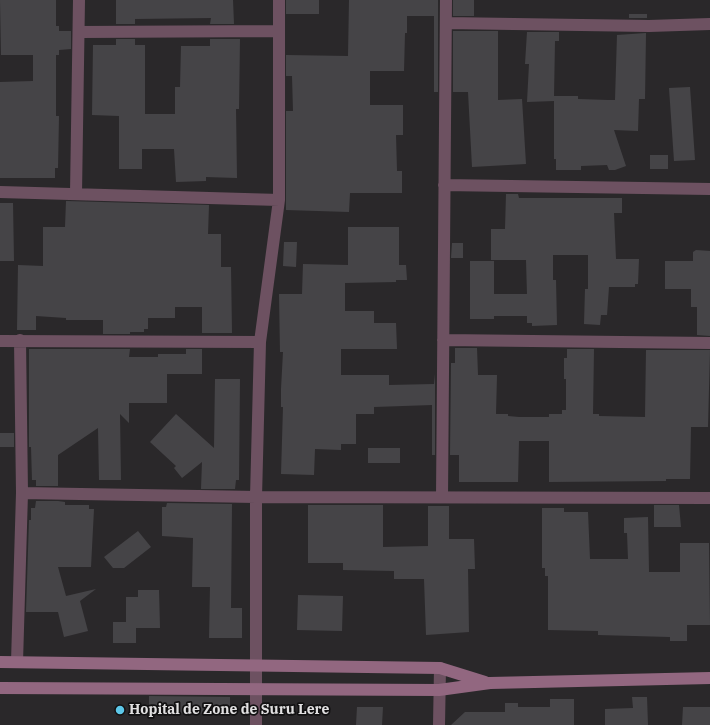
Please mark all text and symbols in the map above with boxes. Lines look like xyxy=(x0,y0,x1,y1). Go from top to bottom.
place label: Hopital de Zone de Suru Lere xyxy=(129,702,329,718)
marker: Hopital de Zone de Suru Lere xyxy=(114,704,126,716)

